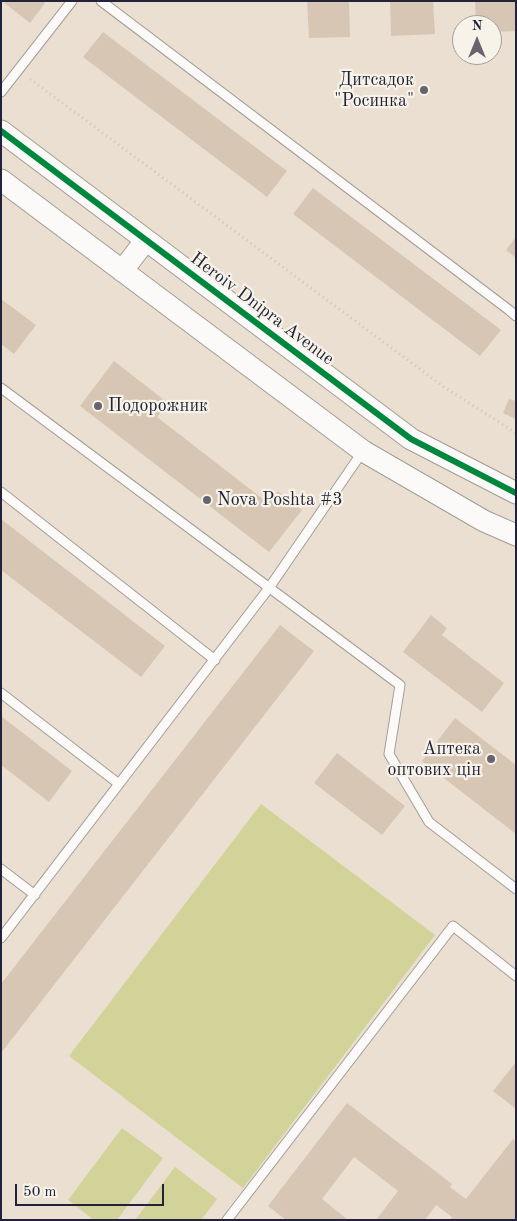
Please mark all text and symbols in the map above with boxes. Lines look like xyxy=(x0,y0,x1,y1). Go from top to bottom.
north arrow xyxy=(452,15,502,65)
text: N xyxy=(472,19,482,33)
place label: Дитсадок "Росинка" xyxy=(334,69,414,112)
marker: Дитсадок "Росинка" xyxy=(418,84,430,96)
street label: Heroiv Dnipra Avenue xyxy=(186,248,338,370)
place label: Подорожник xyxy=(108,395,208,417)
marker: Подорожник xyxy=(92,400,104,412)
place label: Nova Poshta #3 xyxy=(217,489,343,511)
marker: Nova Poshta #3 xyxy=(201,494,213,506)
place label: Аптека оптових цін xyxy=(387,738,481,781)
marker: Аптека оптових цін xyxy=(485,753,497,765)
scale bar xyxy=(18,1174,166,1206)
text: 50 m xyxy=(23,1185,57,1200)

